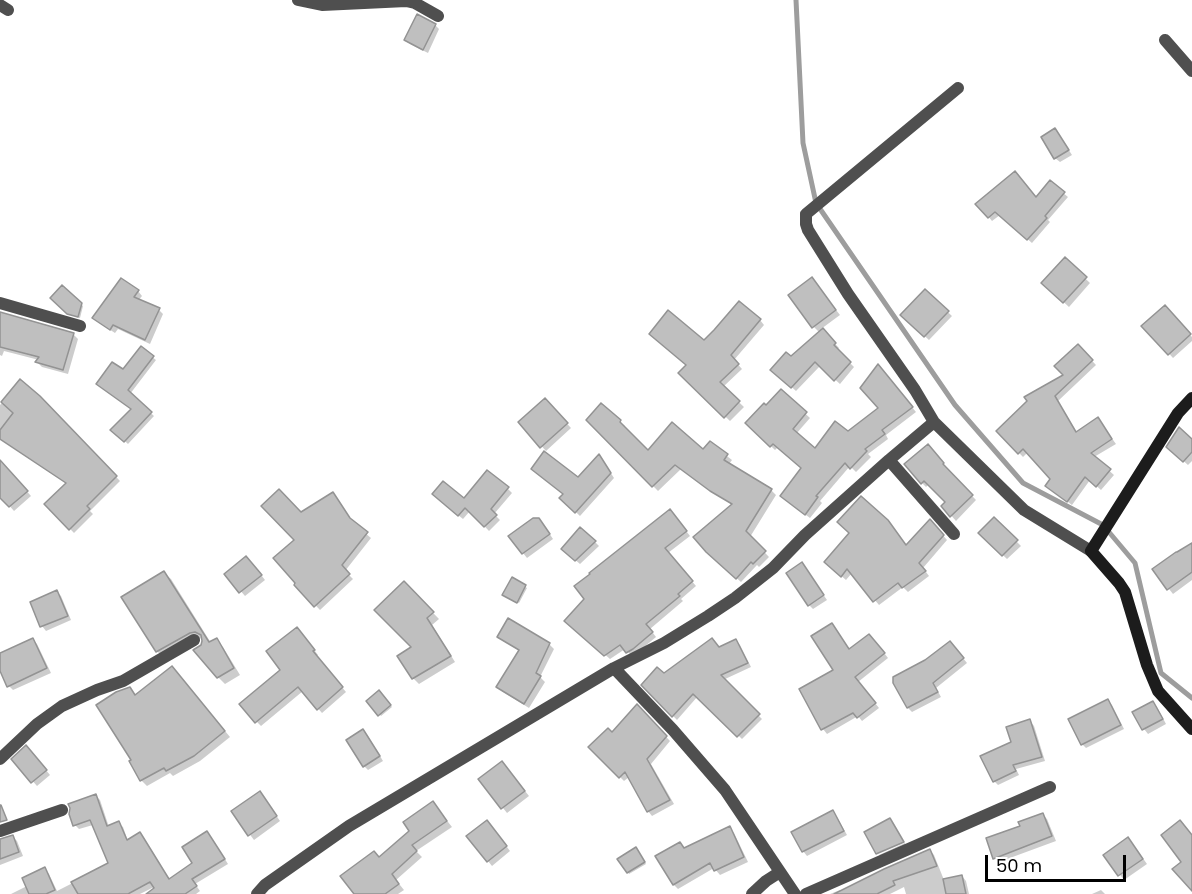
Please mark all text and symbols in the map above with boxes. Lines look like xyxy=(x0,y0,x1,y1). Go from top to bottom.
scale bar xyxy=(988,843,1129,881)
text: 50 m xyxy=(996,853,1042,878)

